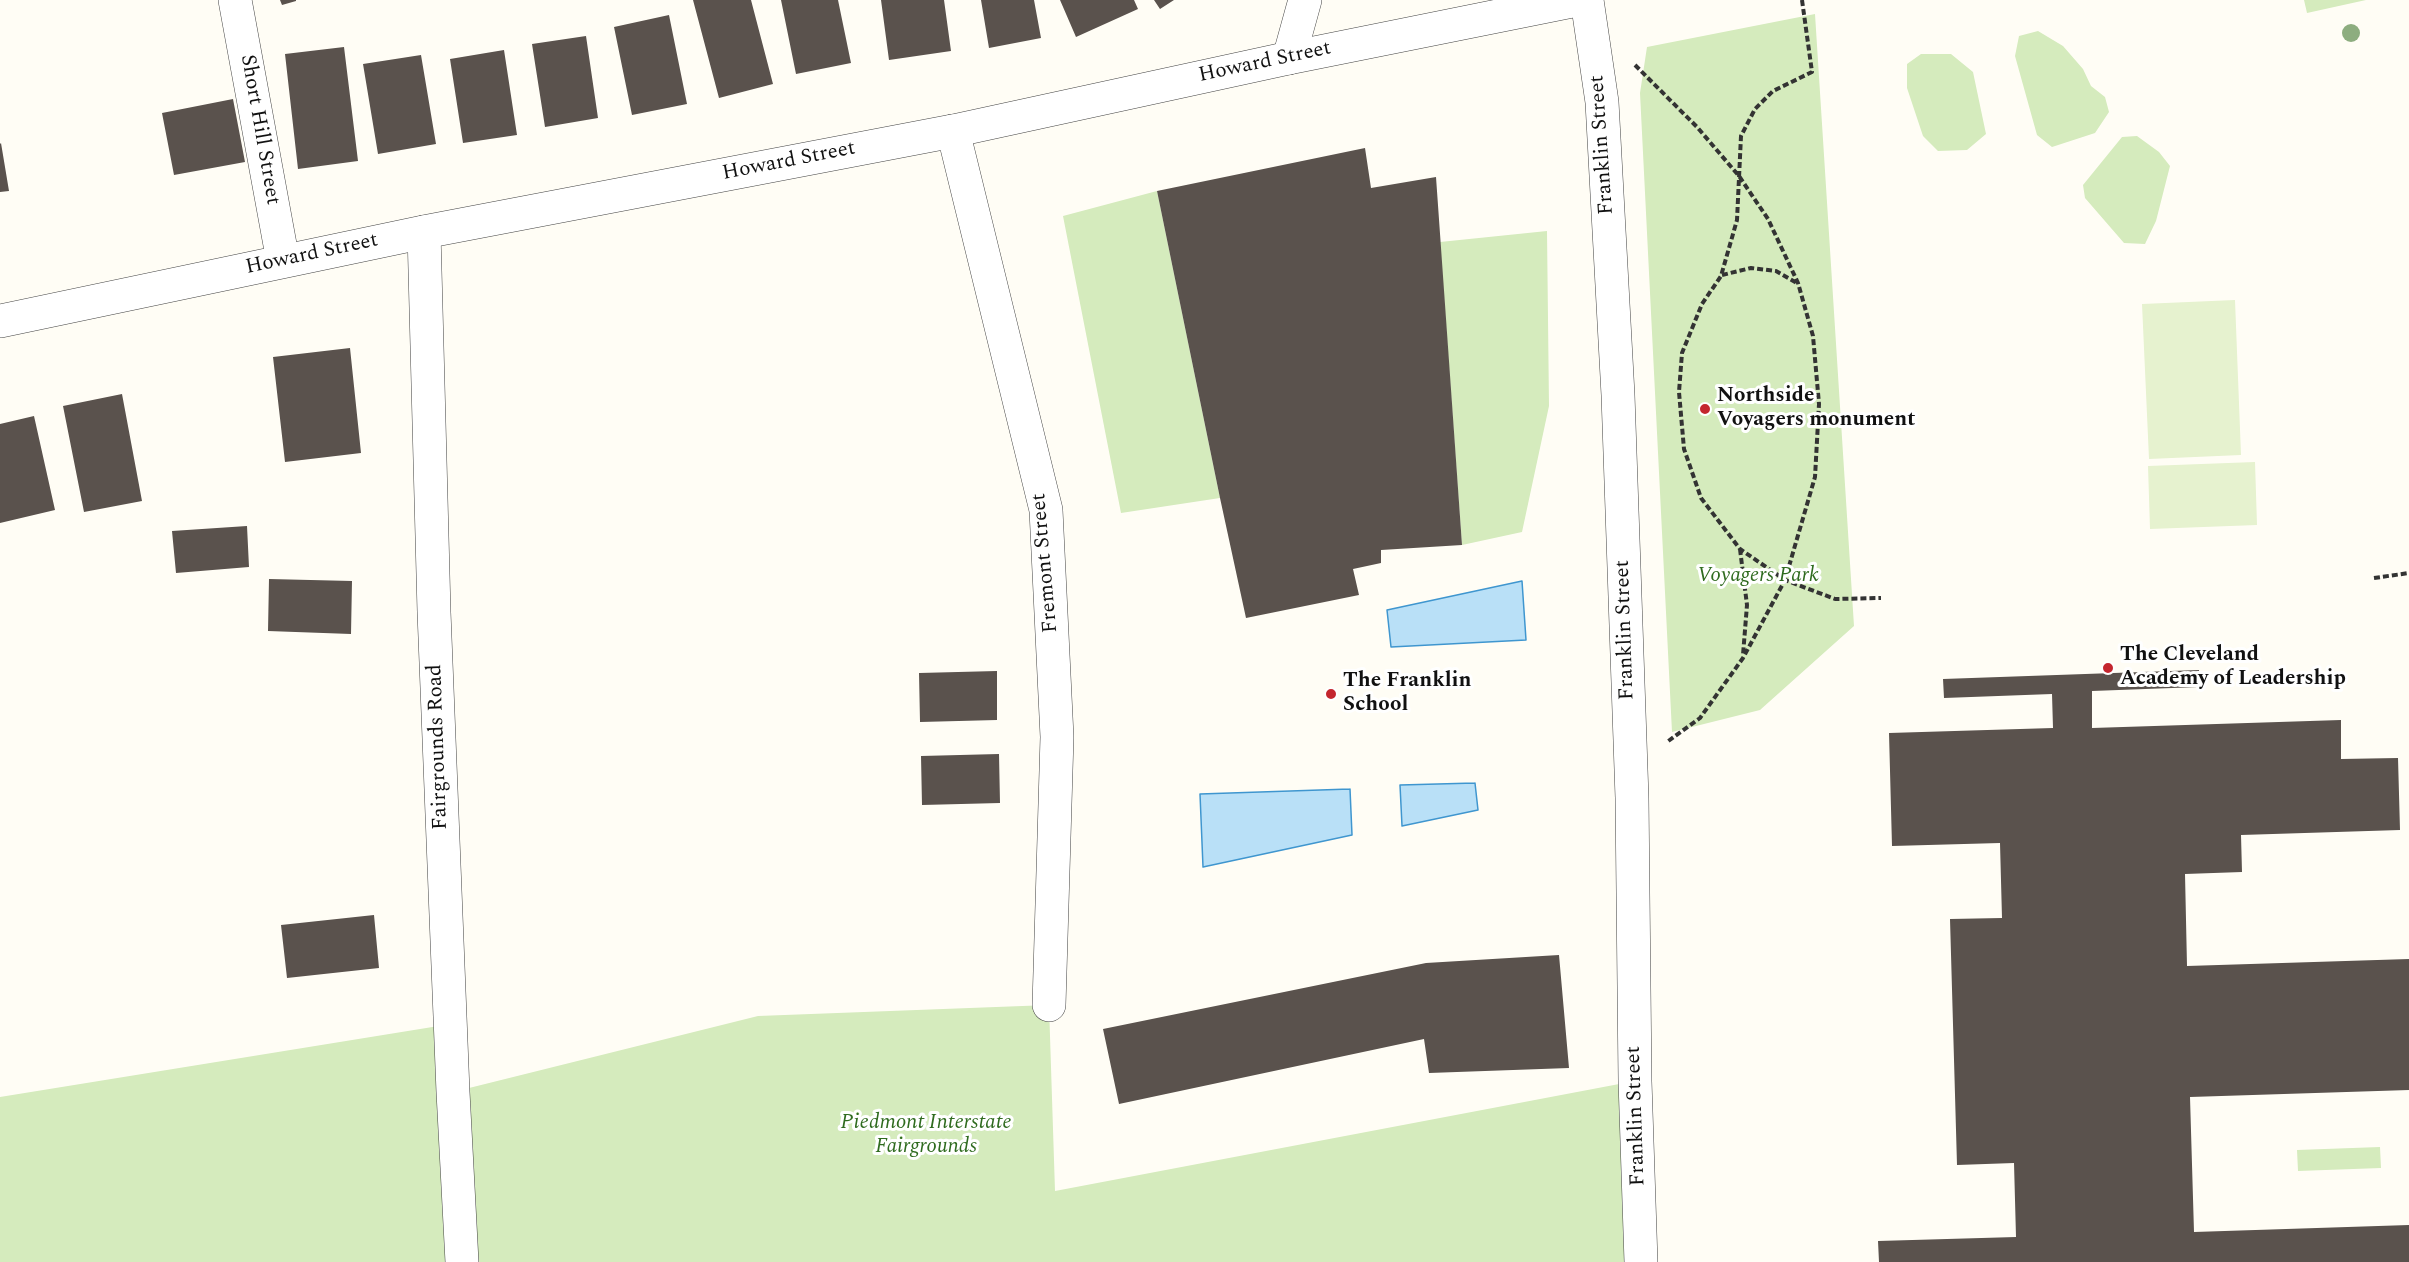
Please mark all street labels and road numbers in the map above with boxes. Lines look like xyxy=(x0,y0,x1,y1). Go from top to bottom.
street label: Howard Street xyxy=(1196,37,1334,89)
street label: Short Hill Street xyxy=(233,53,285,207)
street label: Franklin Street xyxy=(1586,74,1620,216)
street label: Howard Street xyxy=(720,137,858,187)
street label: Howard Street xyxy=(243,229,381,281)
street label: Fremont Street xyxy=(1027,492,1065,634)
street label: Franklin Street xyxy=(1611,560,1641,700)
street label: Fairgrounds Road xyxy=(424,664,454,830)
street label: Franklin Street xyxy=(1622,1046,1652,1186)

